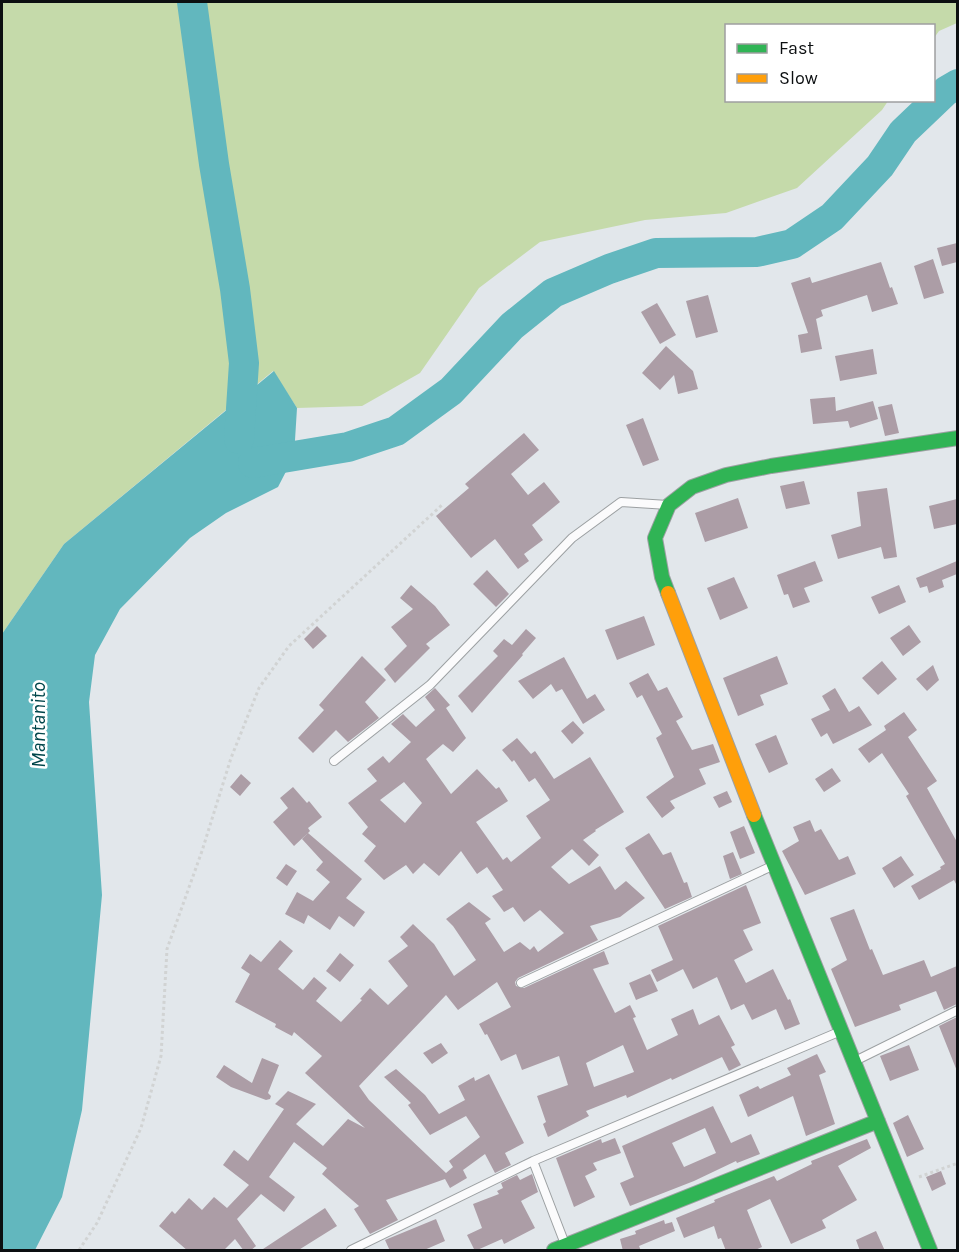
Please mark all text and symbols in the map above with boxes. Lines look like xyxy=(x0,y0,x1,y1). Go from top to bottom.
legend xyxy=(725,24,935,102)
text: Fast xyxy=(779,37,814,59)
text: Slow xyxy=(779,67,818,89)
water label: Mantanito xyxy=(27,682,50,768)

